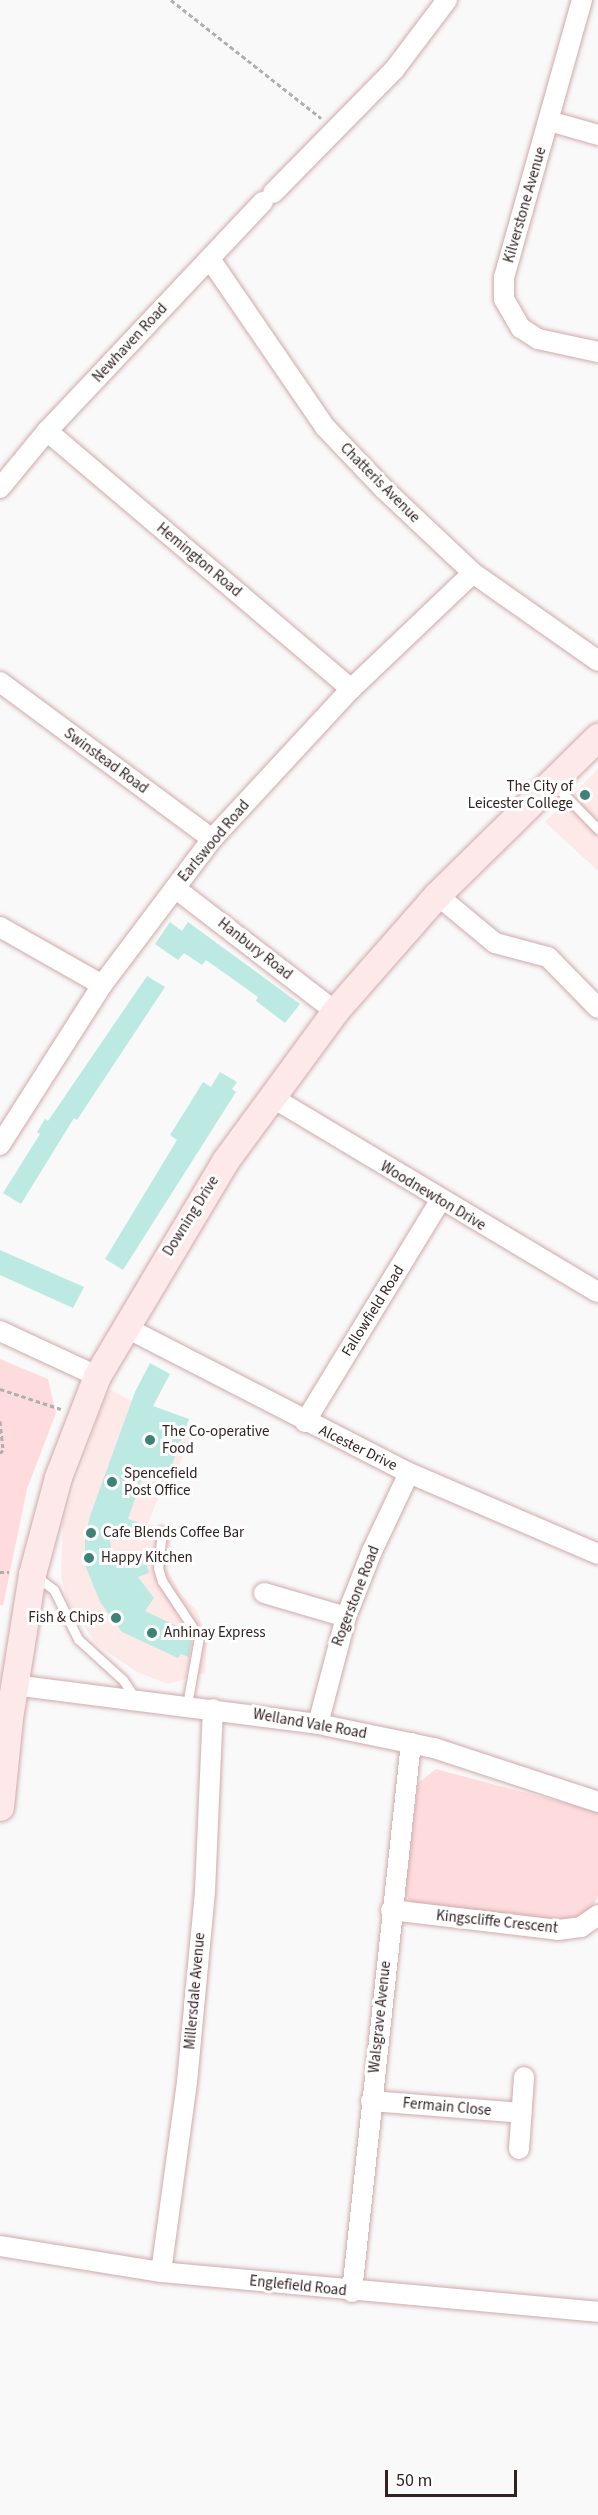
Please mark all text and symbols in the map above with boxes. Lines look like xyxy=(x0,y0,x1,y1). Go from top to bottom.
street label: Kilverstone Avenue xyxy=(500,145,550,265)
street label: Newhaven Road xyxy=(89,300,171,386)
street label: Chatteris Avenue xyxy=(336,439,424,527)
street label: Hemington Road xyxy=(153,519,245,601)
street label: Swinstead Road xyxy=(60,724,152,798)
place label: The City of Leicester College xyxy=(468,777,573,812)
marker: The City of Leicester College xyxy=(578,788,592,802)
street label: Earlswood Road xyxy=(175,796,253,886)
street label: Hanbury Road xyxy=(214,914,296,984)
street label: Woodnewton Drive xyxy=(377,1157,489,1235)
street label: Downing Drive xyxy=(159,1173,223,1259)
street label: Fallowfield Road xyxy=(338,1262,408,1360)
street label: Alcester Drive xyxy=(316,1421,400,1475)
place label: The Co-operative Food xyxy=(162,1422,269,1457)
marker: The Co-operative Food xyxy=(143,1433,157,1447)
place label: Spencefield Post Office xyxy=(124,1464,198,1499)
marker: Spencefield Post Office xyxy=(105,1475,119,1489)
place label: Cafe Blends Coffee Bar xyxy=(103,1524,244,1542)
marker: Cafe Blends Coffee Bar xyxy=(84,1526,98,1540)
street label: Rogerstone Road xyxy=(329,1543,383,1649)
place label: Happy Kitchen xyxy=(101,1549,193,1567)
marker: Happy Kitchen xyxy=(82,1551,96,1565)
place label: Fish & Chips xyxy=(28,1609,104,1627)
marker: Fish & Chips xyxy=(109,1611,123,1625)
place label: Anhinay Express xyxy=(164,1624,265,1642)
marker: Anhinay Express xyxy=(145,1626,159,1640)
street label: Welland Vale Road xyxy=(252,1705,368,1743)
street label: Kingscliffe Crescent xyxy=(435,1907,559,1937)
street label: Millersdale Avenue xyxy=(181,1932,209,2050)
street label: Walsgrave Avenue xyxy=(365,1960,395,2074)
street label: Fermain Close xyxy=(402,2094,492,2120)
street label: Englefield Road xyxy=(248,2272,348,2300)
scale bar xyxy=(388,2458,520,2496)
text: 50 m xyxy=(396,2468,432,2493)

